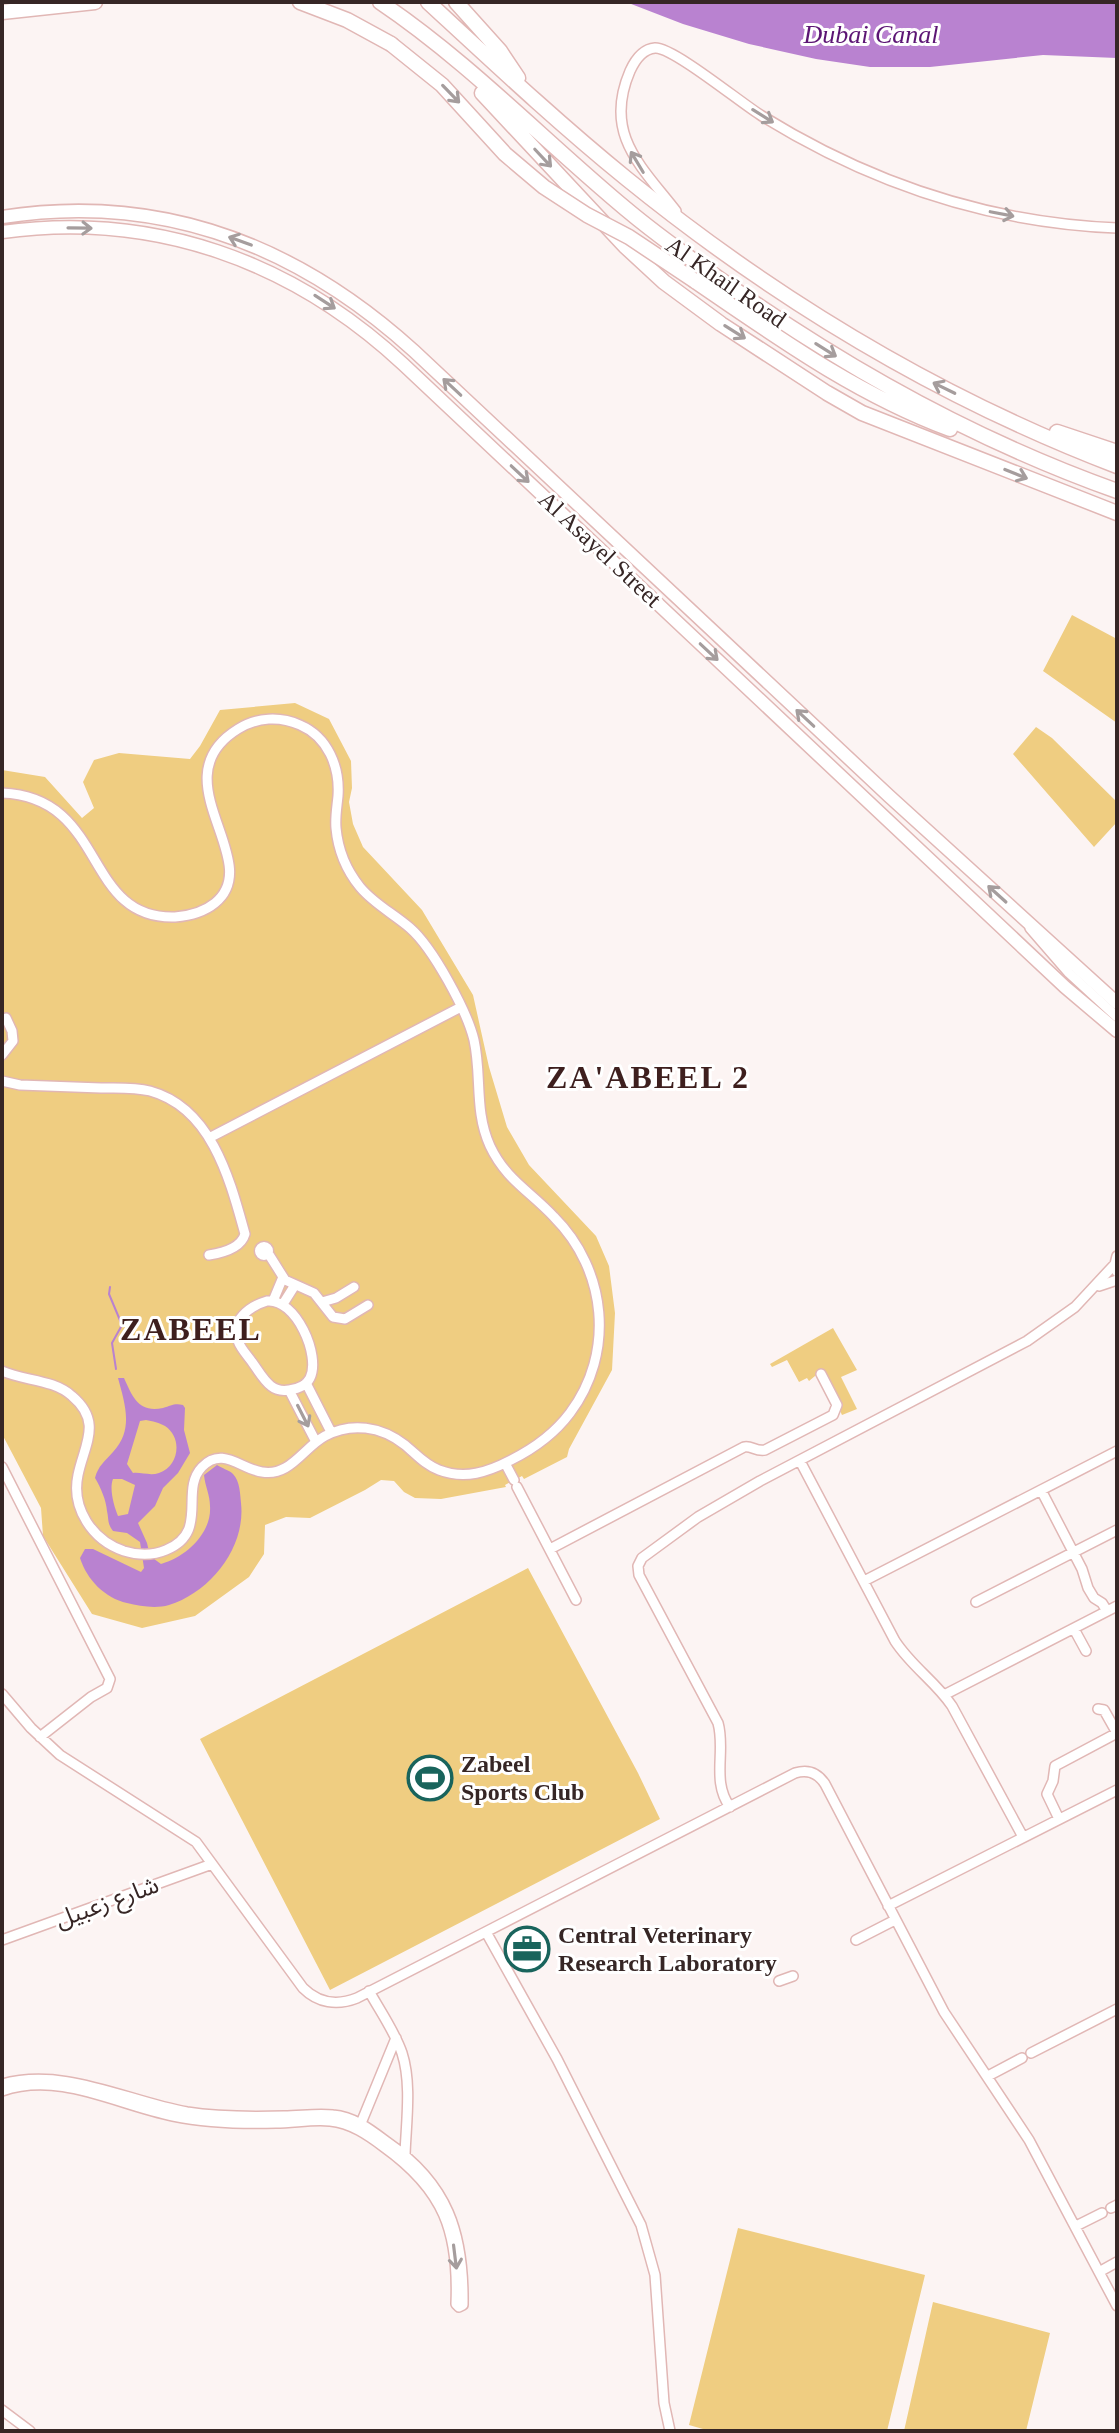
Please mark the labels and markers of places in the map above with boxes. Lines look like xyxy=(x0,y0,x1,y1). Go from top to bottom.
place label: Zabeel Sports Club xyxy=(461,1751,584,1805)
sports icon: Zabeel Sports Club xyxy=(406,1754,454,1802)
place label: Central Veterinary Research Laboratory xyxy=(558,1922,777,1976)
office icon: Central Veterinary Research Laboratory xyxy=(503,1925,551,1973)

